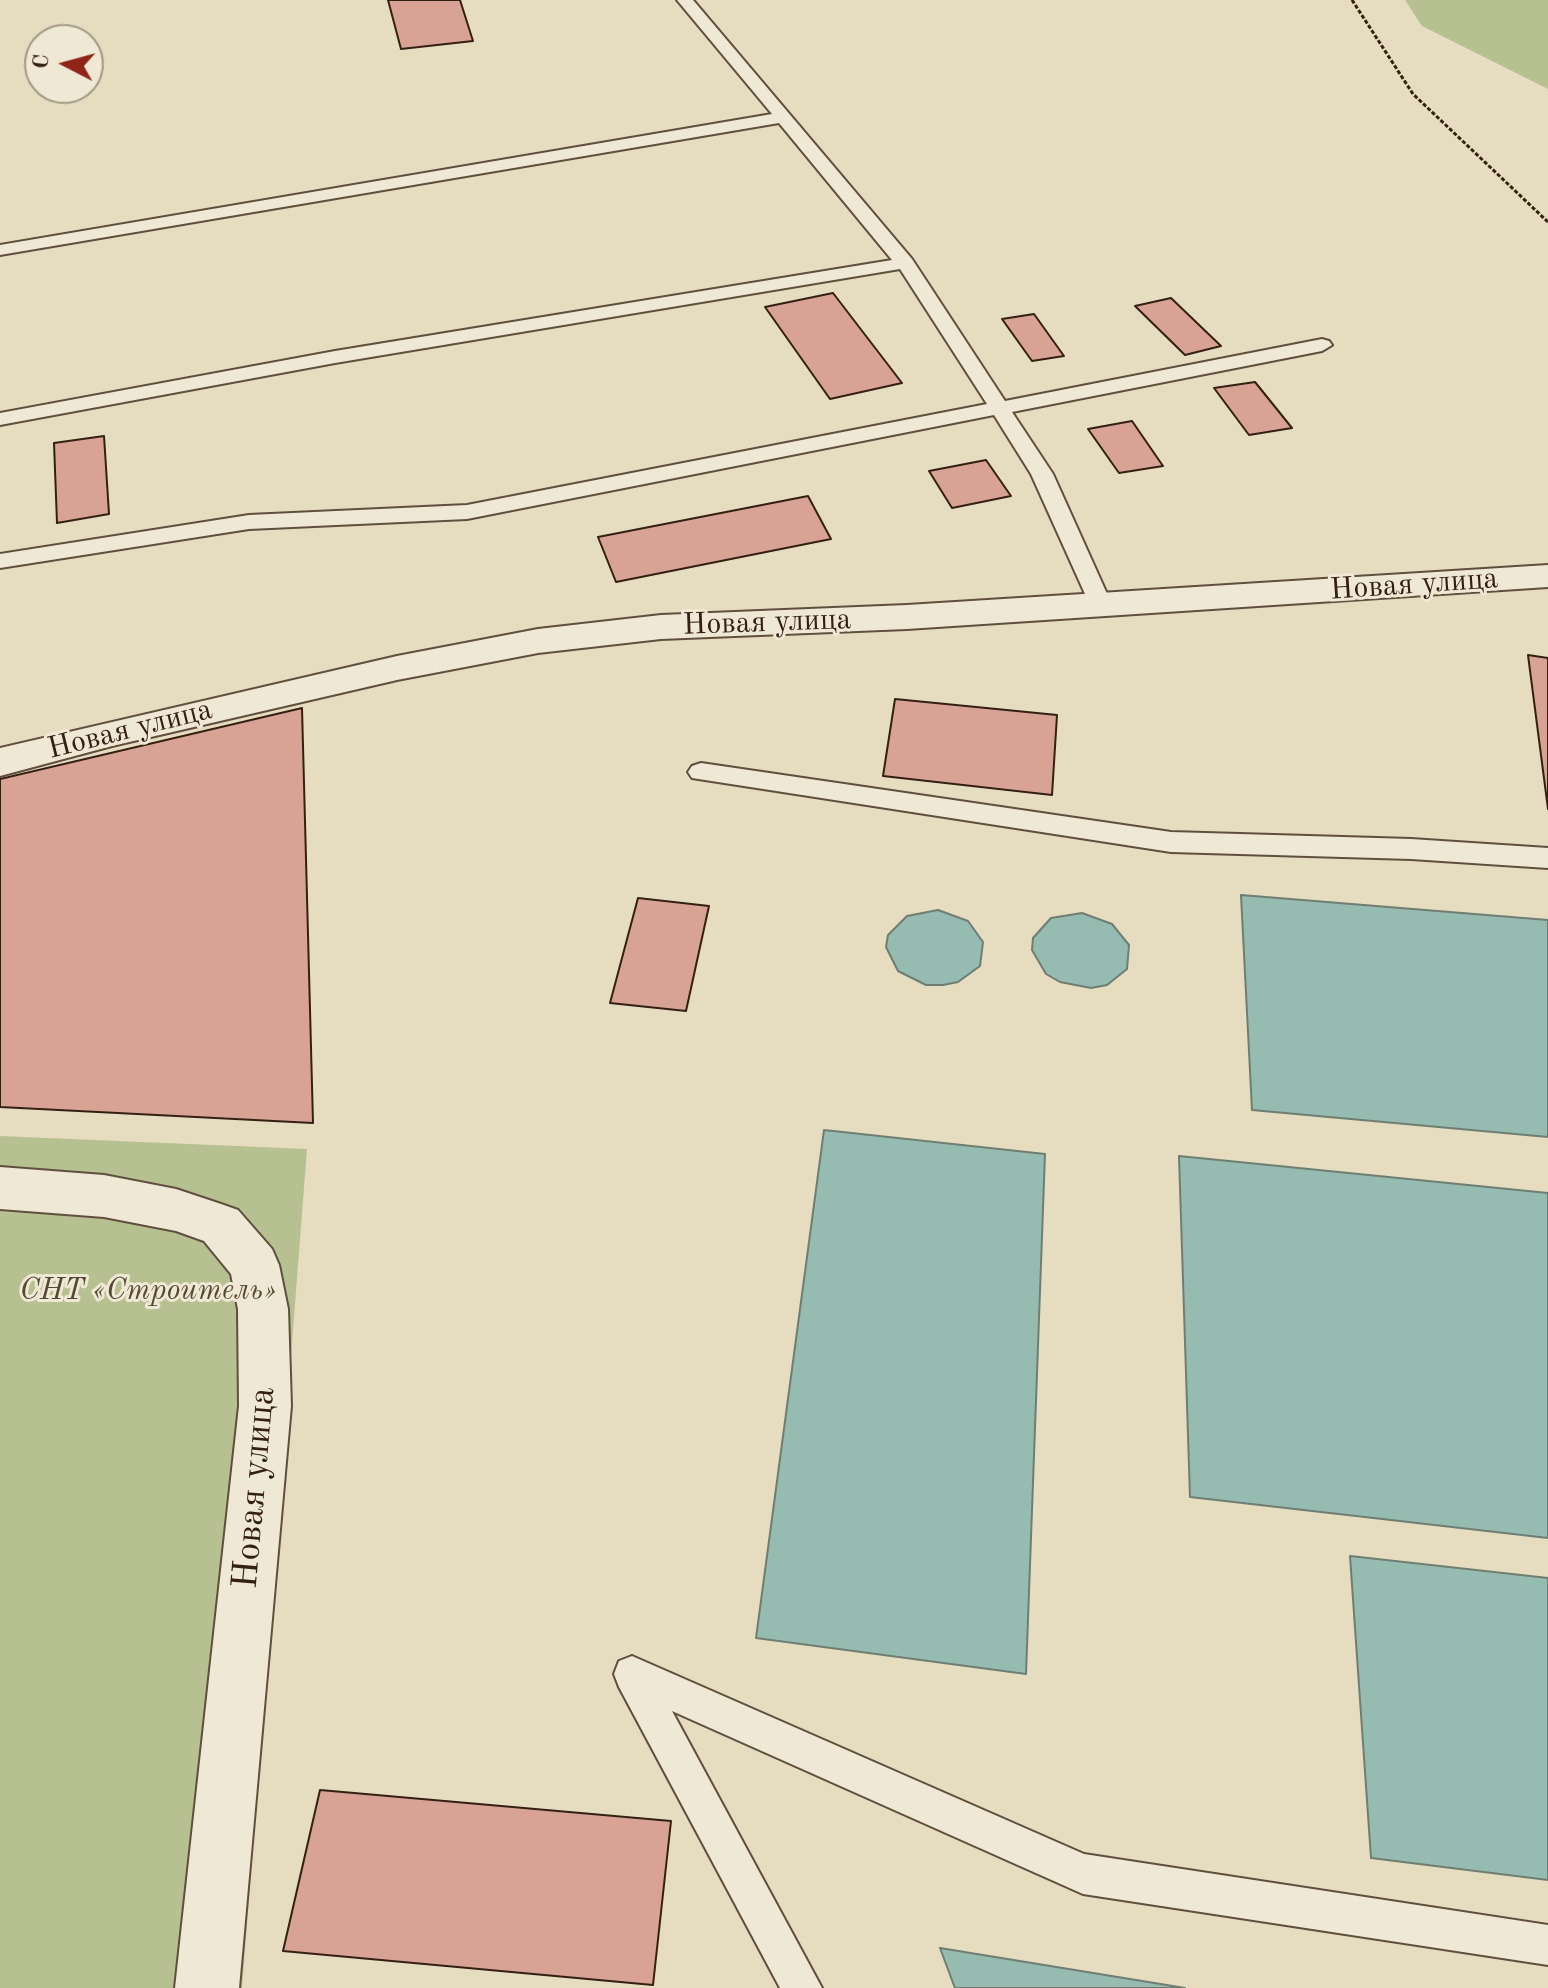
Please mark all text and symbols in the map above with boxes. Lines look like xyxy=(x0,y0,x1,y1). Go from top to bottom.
north arrow xyxy=(24,24,104,104)
text: С xyxy=(30,53,54,70)
street label: Новая улица xyxy=(1329,561,1499,609)
street label: Новая улица xyxy=(682,602,852,644)
street label: Новая улица xyxy=(44,692,216,768)
park label: СНТ «Строитель» xyxy=(20,1273,276,1309)
street label: Новая улица xyxy=(225,1385,285,1591)

